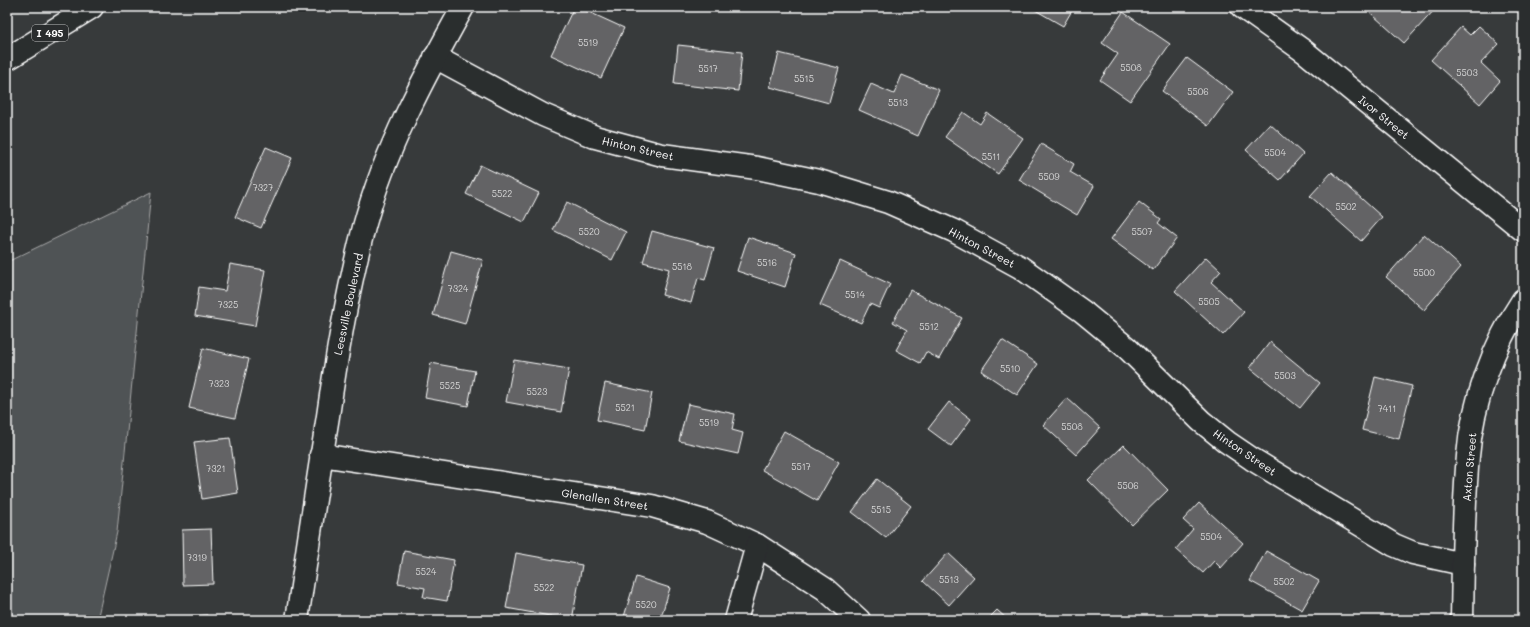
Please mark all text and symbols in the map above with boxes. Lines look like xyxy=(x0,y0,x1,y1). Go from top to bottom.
road number: I 495 xyxy=(32,25,68,41)
house number: 5519 xyxy=(578,37,599,48)
house number: 5508 xyxy=(1120,62,1142,73)
house number: 5517 xyxy=(698,63,718,74)
house number: 5503 xyxy=(1456,67,1478,78)
house number: 5515 xyxy=(794,73,814,84)
house number: 5506 xyxy=(1187,86,1209,97)
street label: Ivor Street xyxy=(1355,92,1413,142)
house number: 5513 xyxy=(888,97,908,108)
street label: Hinton Street xyxy=(601,132,676,164)
house number: 5504 xyxy=(1264,147,1286,158)
house number: 5511 xyxy=(982,151,1000,162)
house number: 5509 xyxy=(1038,171,1060,182)
house number: 7327 xyxy=(253,182,273,193)
house number: 5522 xyxy=(492,188,512,199)
house number: 5502 xyxy=(1335,201,1357,212)
street label: Hinton Street xyxy=(946,223,1018,271)
house number: 5520 xyxy=(578,226,600,237)
house number: 5507 xyxy=(1131,226,1153,237)
street label: Leesville Boulevard xyxy=(330,252,366,356)
house number: 5516 xyxy=(757,257,777,268)
house number: 5518 xyxy=(672,261,693,272)
house number: 5500 xyxy=(1413,267,1435,278)
house number: 7324 xyxy=(448,283,469,294)
house number: 5514 xyxy=(845,289,866,300)
house number: 5505 xyxy=(1198,296,1220,307)
house number: 7325 xyxy=(218,299,238,310)
house number: 5512 xyxy=(919,321,939,332)
house number: 5510 xyxy=(1000,363,1020,374)
house number: 5503 xyxy=(1274,370,1296,381)
house number: 7323 xyxy=(209,378,229,389)
house number: 5525 xyxy=(440,380,460,391)
house number: 5523 xyxy=(527,386,547,397)
house number: 5521 xyxy=(615,402,635,413)
house number: 7411 xyxy=(1378,403,1396,414)
house number: 5519 xyxy=(699,417,720,428)
house number: 5508 xyxy=(1061,421,1083,432)
street label: Hinton Street xyxy=(1210,425,1280,479)
street label: Axton Street xyxy=(1459,432,1480,502)
house number: 5517 xyxy=(791,461,811,472)
house number: 7321 xyxy=(206,463,226,474)
house number: 5506 xyxy=(1117,480,1139,491)
street label: Glenallen Street xyxy=(561,485,650,513)
house number: 5515 xyxy=(871,504,891,515)
house number: 5504 xyxy=(1200,531,1222,542)
house number: 7319 xyxy=(187,552,207,563)
house number: 5524 xyxy=(416,566,437,577)
house number: 5513 xyxy=(939,574,959,585)
house number: 5502 xyxy=(1273,576,1295,587)
house number: 5522 xyxy=(534,582,554,593)
house number: 5520 xyxy=(635,599,657,610)

